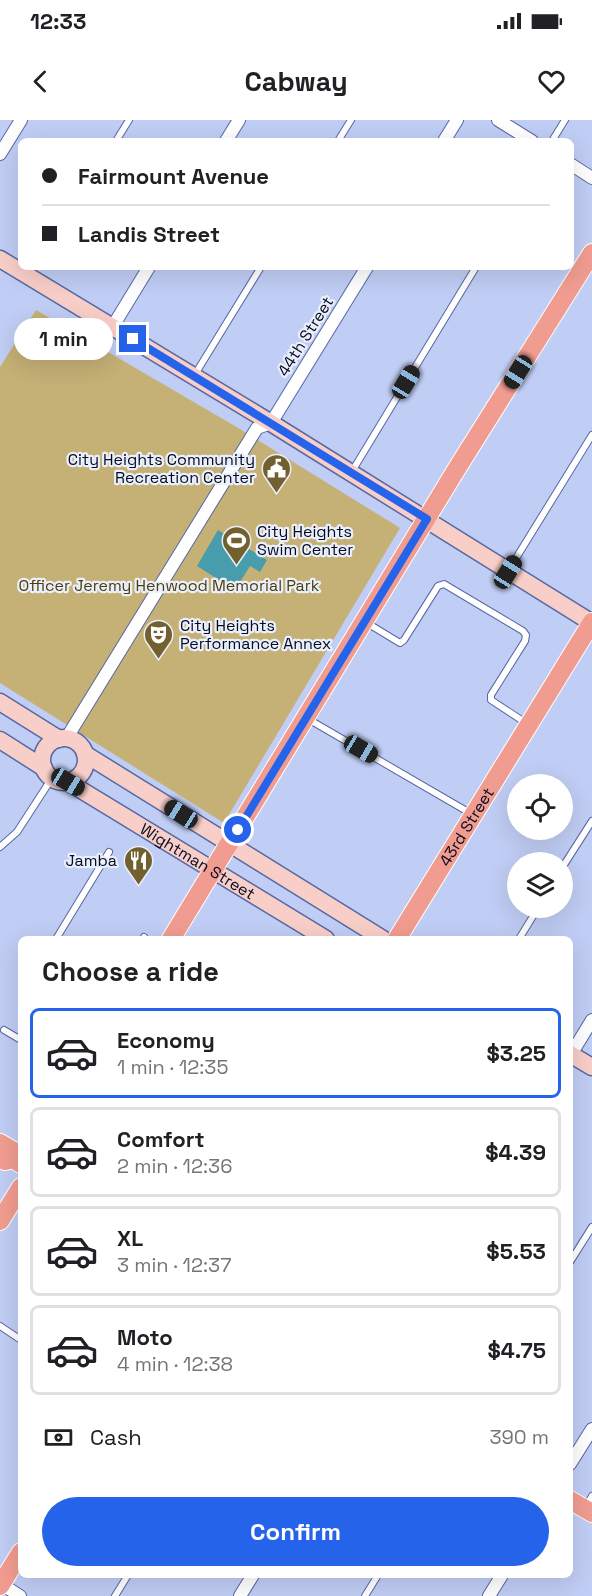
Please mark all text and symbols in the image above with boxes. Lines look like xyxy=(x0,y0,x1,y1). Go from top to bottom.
text: 12:33 xyxy=(30,7,86,35)
text: Cabway xyxy=(244,64,348,99)
icon: back xyxy=(24,65,57,98)
icon: heart xyxy=(535,65,568,98)
text: Fairmount Avenue xyxy=(78,162,269,190)
text: Landis Street xyxy=(78,220,220,248)
street label: 44th Street xyxy=(273,292,338,380)
callout: 1 min xyxy=(13,318,112,360)
route end xyxy=(119,325,146,352)
text: 1 min xyxy=(39,326,88,352)
car xyxy=(501,352,535,392)
car xyxy=(389,362,423,402)
place label: City Heights Community Recreation Center xyxy=(68,449,255,488)
public building icon: City Heights Community Recreation Center xyxy=(260,452,292,494)
place label: City Heights Swim Center xyxy=(257,521,353,560)
sports icon: City Heights Swim Center xyxy=(220,524,252,566)
car xyxy=(491,552,525,592)
park label: Officer Jeremy Henwood Memorial Park xyxy=(19,575,320,596)
place label: City Heights Performance Annex xyxy=(180,615,331,654)
theatre icon: City Heights Performance Annex xyxy=(143,618,175,660)
car xyxy=(341,732,381,766)
car xyxy=(48,765,88,799)
map controls xyxy=(507,774,573,918)
button: locate xyxy=(507,774,573,840)
street label: 43rd Street xyxy=(434,783,499,870)
car xyxy=(161,797,201,831)
route start xyxy=(224,816,251,843)
street label: Wightman Street xyxy=(136,818,259,904)
restaurant icon: Jamba xyxy=(122,844,154,886)
place label: Jamba xyxy=(65,850,117,871)
button: layers xyxy=(507,852,573,918)
text: Choose a ride xyxy=(42,954,219,989)
icon: car xyxy=(45,1026,99,1080)
text: Economy xyxy=(117,1026,215,1054)
text: $3.25 xyxy=(486,1039,546,1067)
text: 1 min · 12:35 xyxy=(117,1054,228,1080)
icon: car xyxy=(45,1125,99,1179)
text: Comfort xyxy=(117,1125,205,1153)
text: $4.39 xyxy=(485,1138,546,1166)
text: 2 min · 12:36 xyxy=(117,1153,232,1179)
icon: car xyxy=(45,1224,99,1278)
text: XL xyxy=(117,1224,143,1252)
text: $5.53 xyxy=(486,1237,546,1265)
text: 3 min · 12:37 xyxy=(117,1252,231,1278)
icon: car xyxy=(45,1323,99,1377)
text: Moto xyxy=(117,1323,173,1351)
text: $4.75 xyxy=(487,1336,546,1364)
text: 4 min · 12:38 xyxy=(117,1351,233,1377)
icon: cash xyxy=(42,1421,75,1454)
text: Cash xyxy=(90,1423,142,1451)
text: 390 m xyxy=(490,1424,549,1450)
button: Confirm xyxy=(42,1497,549,1566)

